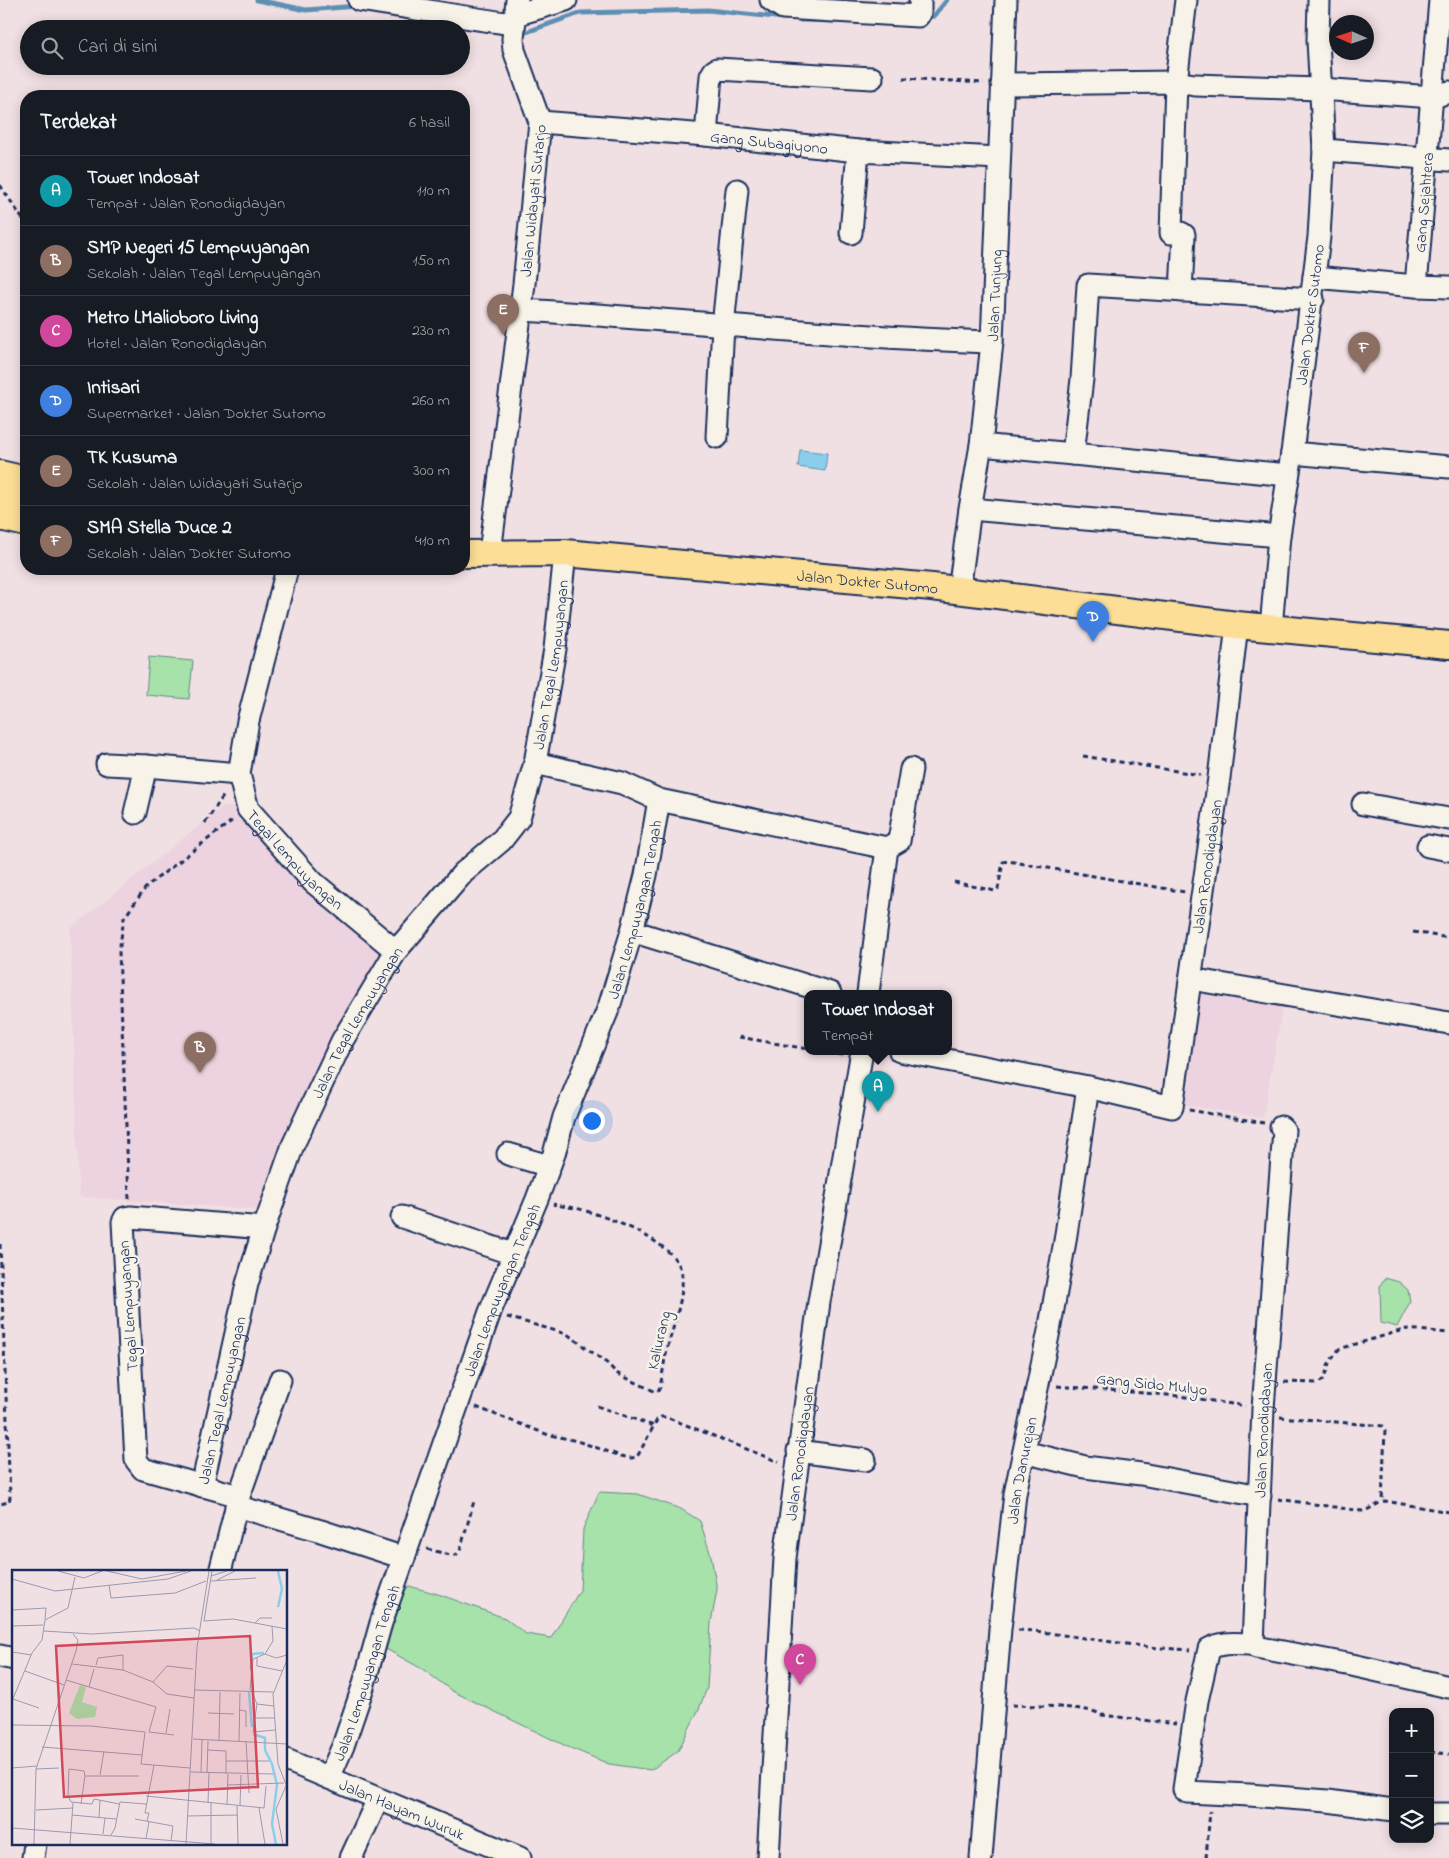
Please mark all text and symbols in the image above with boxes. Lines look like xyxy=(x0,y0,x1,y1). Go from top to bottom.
north arrow xyxy=(1329,15,1374,60)
search box xyxy=(20,20,470,75)
icon: search xyxy=(38,34,66,62)
text: Cari di sini xyxy=(78,34,157,61)
text: Terdekat xyxy=(40,108,117,138)
text: 6 hasil xyxy=(409,111,450,135)
street label: Jalan Widayati Sutarjo xyxy=(515,123,554,278)
street label: Gang Subagiyono xyxy=(709,126,829,162)
street label: Gang Sejahtera xyxy=(1409,151,1441,254)
text: Tower Indosat xyxy=(87,165,199,192)
text: A xyxy=(51,179,61,203)
text: 110 m xyxy=(416,179,450,203)
text: Tempat · Jalan Ronodigdayan xyxy=(87,192,285,216)
text: SMP Negeri 15 Lempuyangan xyxy=(87,235,309,262)
street label: Jalan Dokter Sutomo xyxy=(1291,243,1332,386)
text: B xyxy=(51,249,61,273)
text: 150 m xyxy=(412,249,450,273)
street label: Jalan Tunjung xyxy=(982,249,1010,342)
text: Sekolah · Jalan Tegal Lempuyangan xyxy=(87,262,321,286)
pin: E xyxy=(487,294,519,335)
text: Metro LMalioboro Living xyxy=(87,305,258,332)
text: C xyxy=(52,319,60,343)
text: 230 m xyxy=(412,319,450,343)
text: Hotel · Jalan Ronodigdayan xyxy=(87,332,266,356)
pin: F xyxy=(1348,332,1380,373)
text: Intisari xyxy=(87,375,140,402)
text: D xyxy=(50,389,62,413)
text: 260 m xyxy=(412,389,450,413)
text: Supermarket · Jalan Dokter Sutomo xyxy=(87,402,326,426)
text: TK Kusuma xyxy=(87,445,177,472)
text: E xyxy=(51,459,61,483)
text: 300 m xyxy=(413,459,450,483)
text: Sekolah · Jalan Widayati Sutarjo xyxy=(87,472,303,496)
text: SMA Stella Duce 2 xyxy=(87,515,232,542)
text: F xyxy=(51,529,61,553)
text: 410 m xyxy=(415,529,450,553)
text: Sekolah · Jalan Dokter Sutomo xyxy=(87,542,291,566)
street label: Jalan Dokter Sutomo xyxy=(796,565,939,602)
street label: Jalan Tegal Lempuyangan xyxy=(528,579,576,752)
pin: D xyxy=(1077,601,1109,642)
street label: Jalan Ronodigdayan xyxy=(1187,798,1230,935)
street label: Tegal Lempuyangan xyxy=(240,805,348,917)
street label: Jalan Lempuyangan Tengah xyxy=(602,818,669,1002)
street label: Jalan Tegal Lempuyangan xyxy=(307,941,409,1103)
popup xyxy=(804,990,952,1055)
text: Tower Indosat xyxy=(822,997,934,1024)
text: Tempat xyxy=(822,1024,873,1048)
pin: B xyxy=(184,1032,216,1073)
pin: A xyxy=(862,1071,894,1112)
your location xyxy=(579,1108,605,1134)
street label: Jalan Lempuyangan Tengah xyxy=(458,1200,548,1380)
street label: Tegal Lempuyangan xyxy=(112,1239,146,1372)
street label: Kaliurang xyxy=(642,1309,678,1372)
street label: Jalan Tegal Lempuyangan xyxy=(193,1314,253,1487)
street label: Jalan Ronodigdayan xyxy=(1249,1362,1280,1498)
street label: Gang Sido Mulyo xyxy=(1095,1367,1208,1403)
street label: Jalan Ronodigdayan xyxy=(780,1385,822,1522)
street label: Jalan Danurejan xyxy=(1002,1415,1045,1525)
inset map xyxy=(12,1570,288,1846)
street label: Jalan Lempuyangan Tengah xyxy=(328,1582,408,1765)
pin: C xyxy=(784,1644,816,1685)
map controls xyxy=(1389,1708,1434,1843)
button: + xyxy=(1389,1708,1434,1753)
button: − xyxy=(1389,1753,1434,1798)
street label: Jalan Hayam Wuruk xyxy=(335,1774,469,1848)
button: layers xyxy=(1389,1798,1434,1843)

